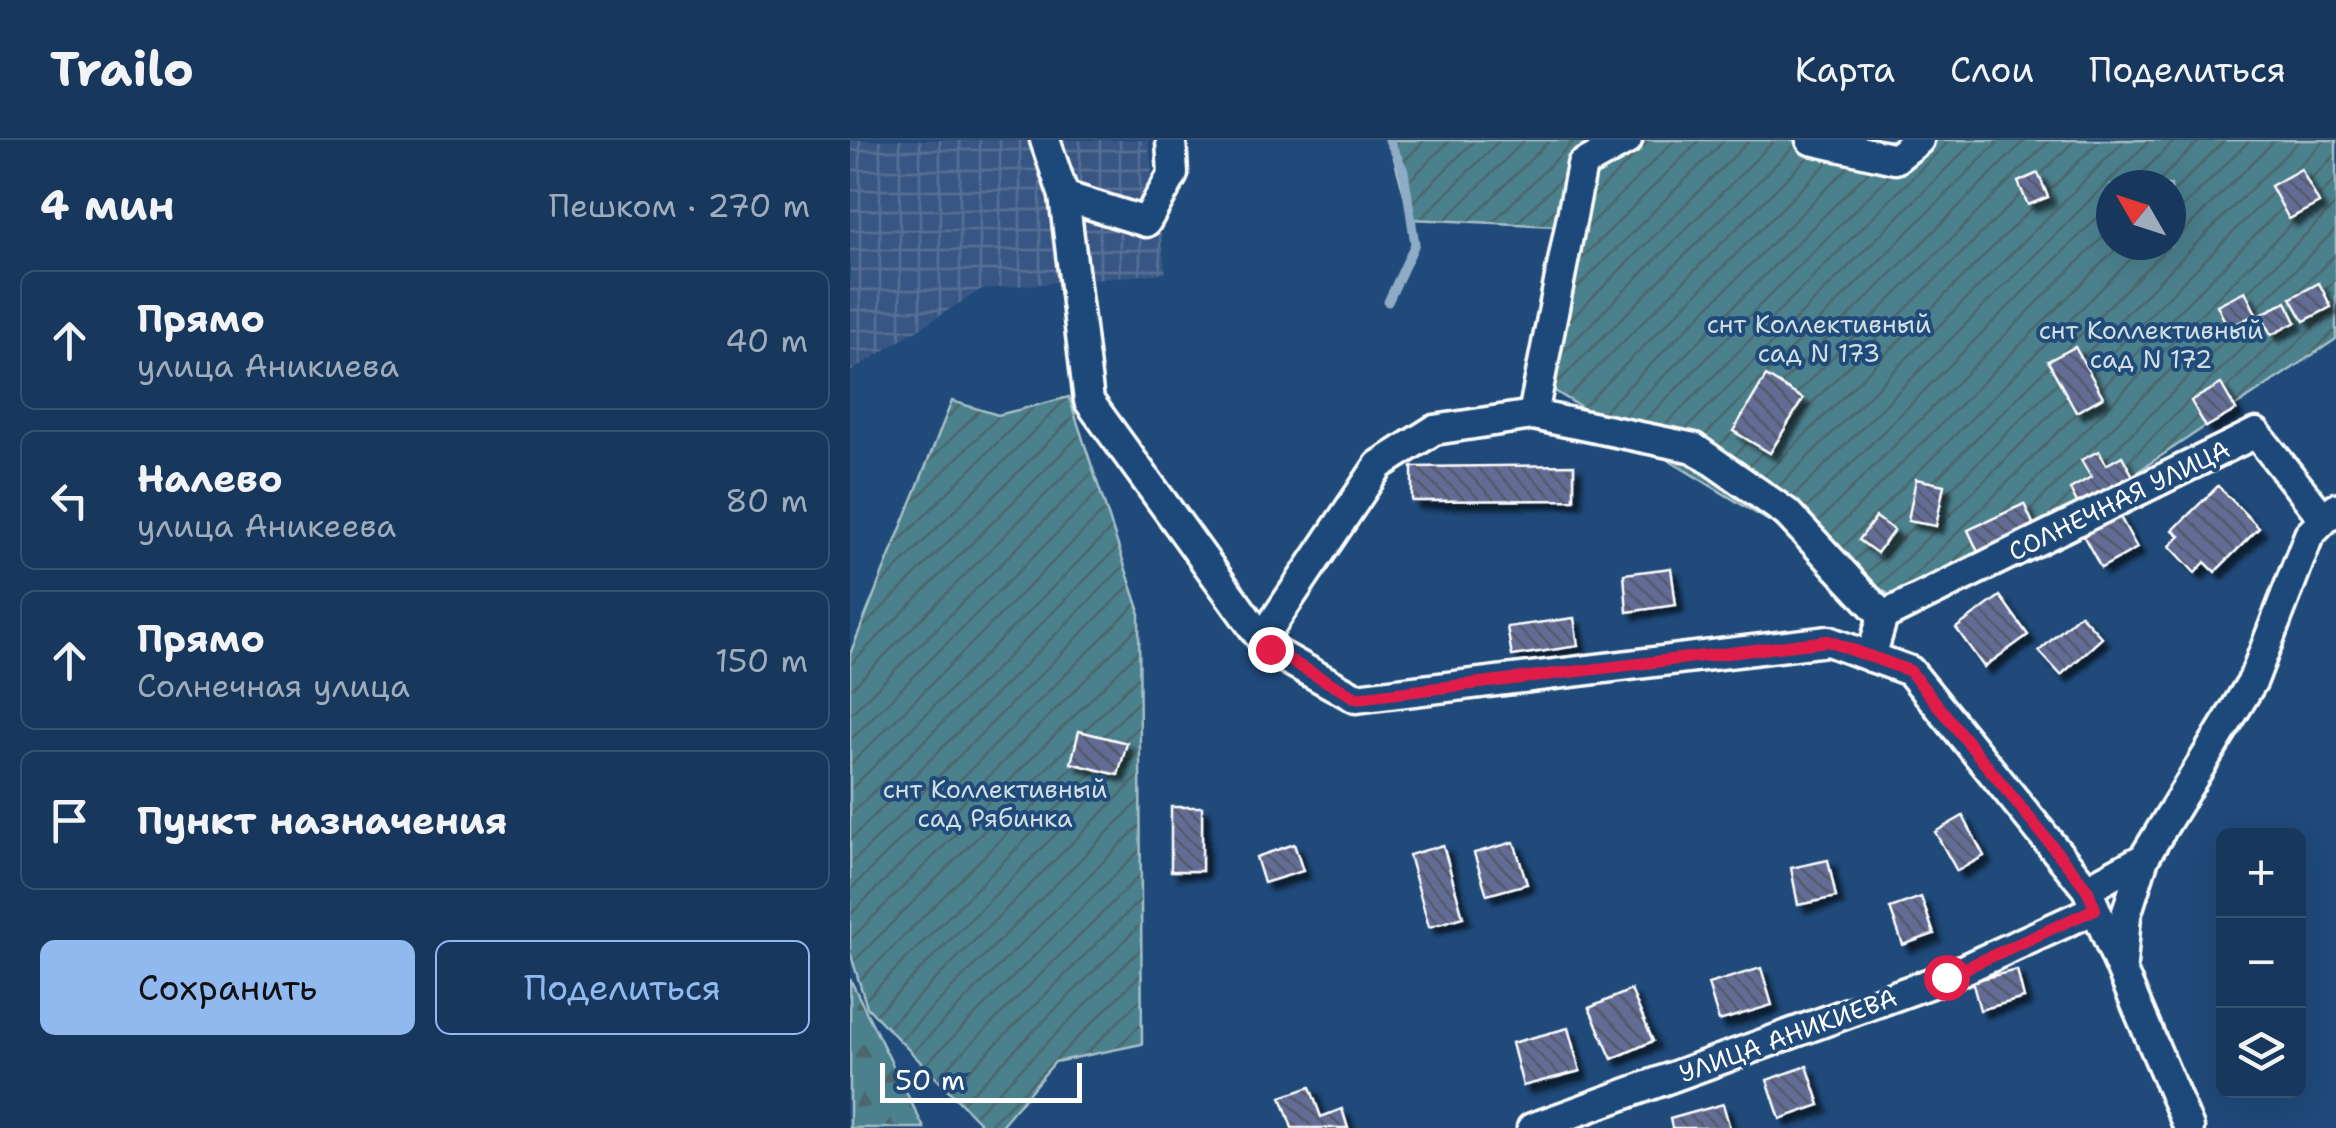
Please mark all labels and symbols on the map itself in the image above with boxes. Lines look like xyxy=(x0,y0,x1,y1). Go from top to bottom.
north arrow xyxy=(2096,170,2186,260)
park label: снт Коллективный сад N 173 xyxy=(1707,307,1931,370)
park label: снт Коллективный сад N 172 xyxy=(2039,313,2263,376)
street label: СОЛНЕЧНАЯ УЛИЦА xyxy=(2003,432,2235,568)
route end xyxy=(1248,627,1294,673)
park label: снт Коллективный сад Рябинка xyxy=(883,772,1107,835)
route start xyxy=(1924,955,1970,1001)
street label: УЛИЦА АНИКИЕВА xyxy=(1674,980,1902,1090)
scale bar xyxy=(880,1058,1082,1102)

